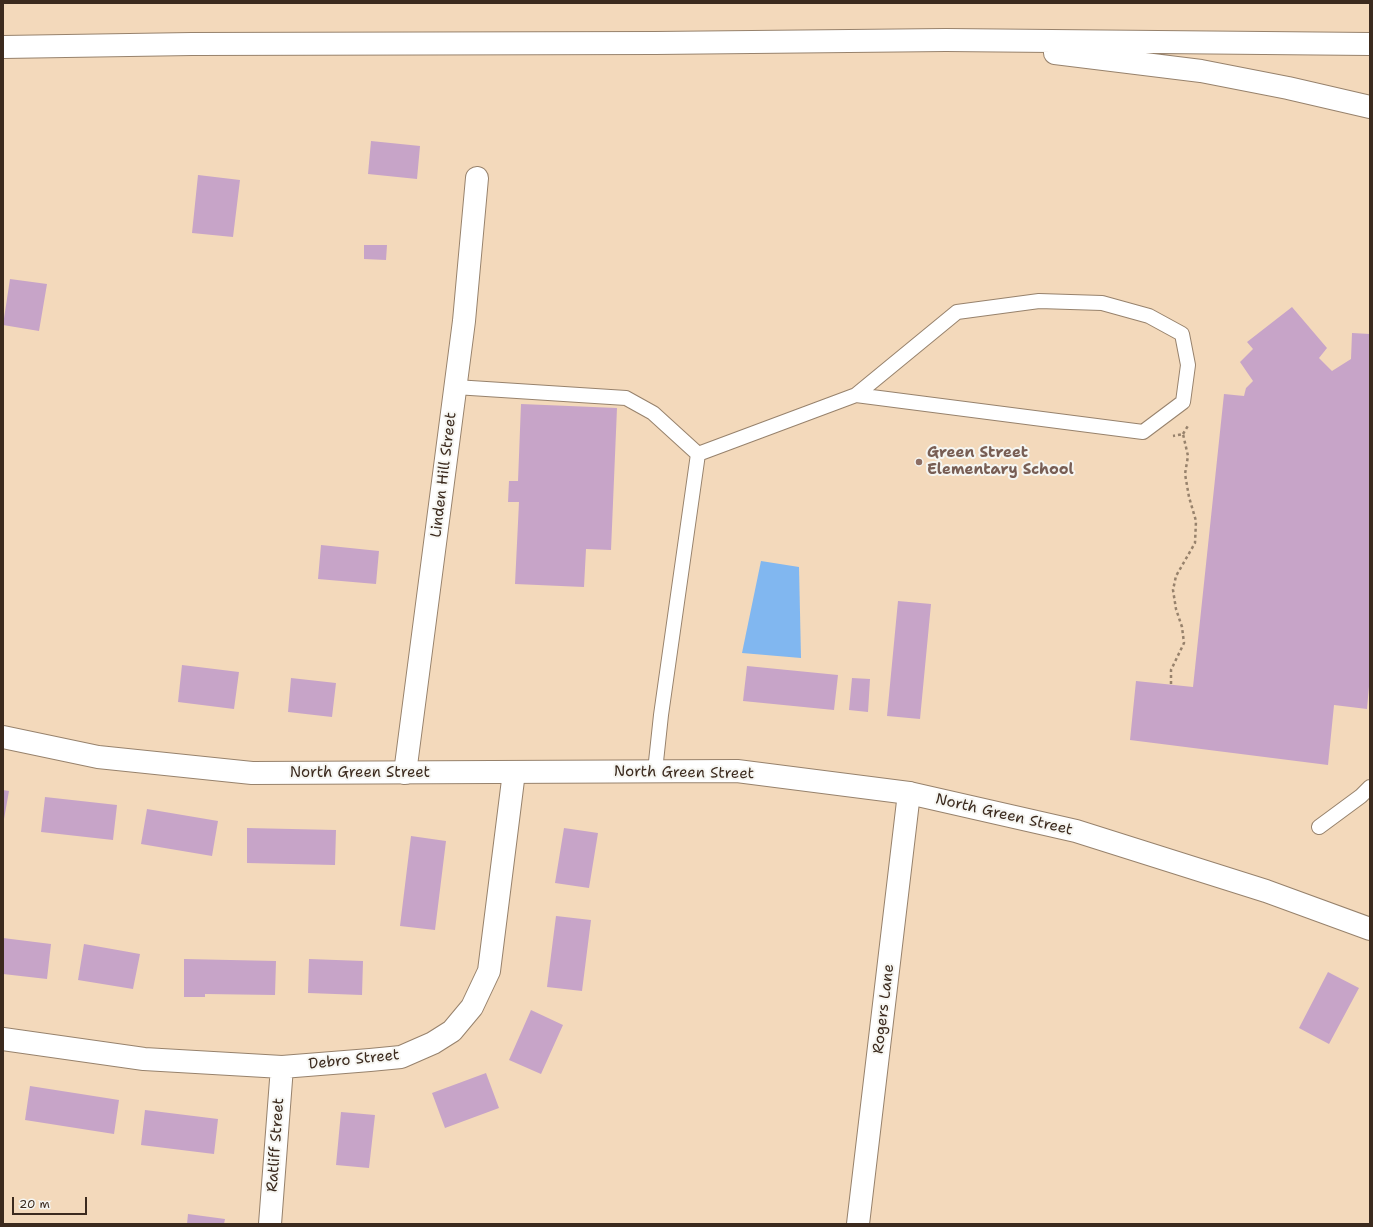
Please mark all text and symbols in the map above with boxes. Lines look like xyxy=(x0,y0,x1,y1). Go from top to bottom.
street label: Linden Hill Street xyxy=(427,411,461,539)
place label: Green Street Elementary School xyxy=(927,444,1074,479)
marker: Green Street Elementary School xyxy=(914,457,924,467)
street label: North Green Street xyxy=(614,763,754,783)
street label: North Green Street xyxy=(290,764,430,782)
street label: North Green Street xyxy=(934,790,1074,840)
street label: Rogers Lane xyxy=(870,963,898,1055)
street label: Debro Street xyxy=(308,1046,400,1074)
street label: Ratliff Street xyxy=(264,1097,288,1193)
scale bar xyxy=(14,1189,89,1215)
text: 20 m xyxy=(19,1196,50,1212)

